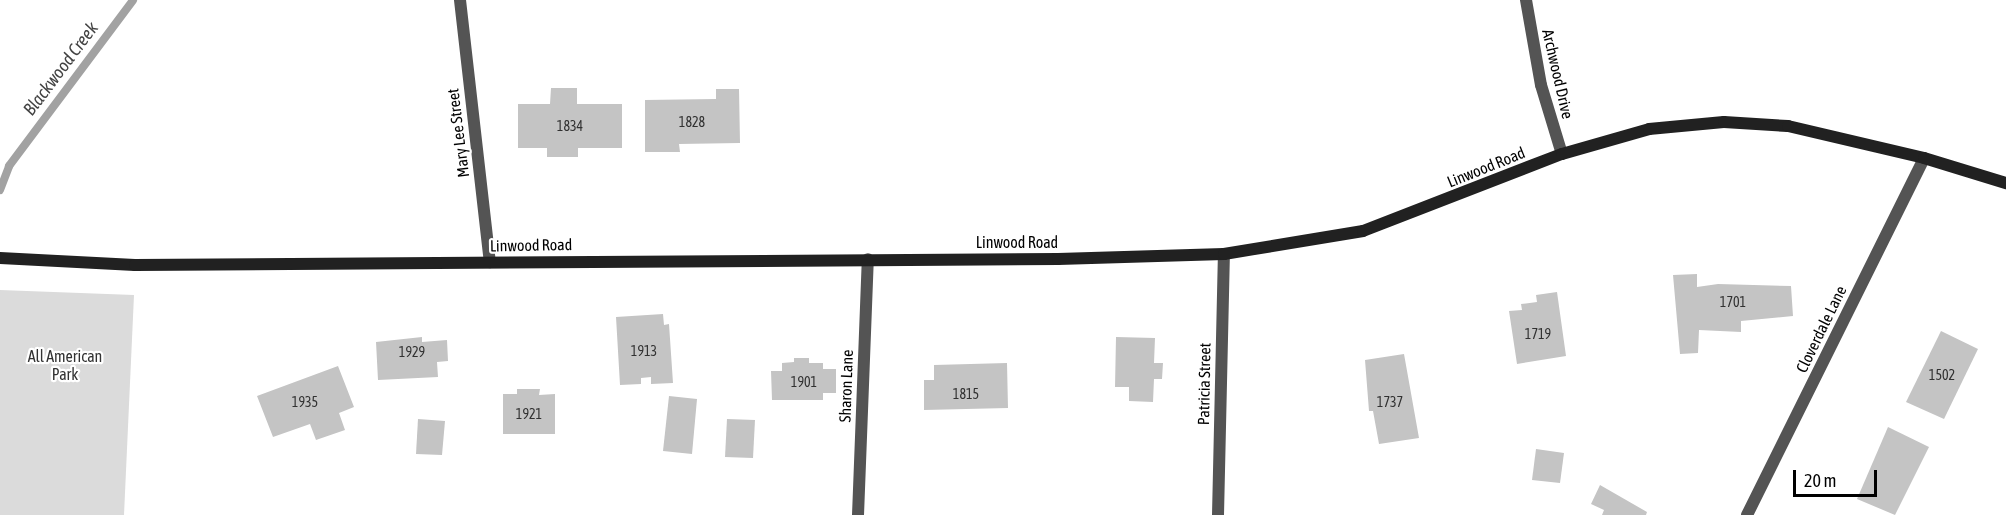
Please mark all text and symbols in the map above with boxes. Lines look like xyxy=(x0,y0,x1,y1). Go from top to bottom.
water label: Blackwood Creek xyxy=(19,18,103,120)
street label: Archwood Drive xyxy=(1538,27,1578,121)
street label: Mary Lee Street xyxy=(443,87,473,179)
house number: 1828 xyxy=(679,114,705,130)
house number: 1834 xyxy=(557,118,583,134)
street label: Linwood Road xyxy=(1444,143,1528,191)
street label: Linwood Road xyxy=(976,232,1058,252)
street label: Linwood Road xyxy=(490,235,572,255)
street label: Cloverdale Lane xyxy=(1792,282,1850,376)
house number: 1701 xyxy=(1720,294,1746,310)
house number: 1719 xyxy=(1525,326,1551,342)
house number: 1913 xyxy=(631,343,657,359)
street label: Patricia Street xyxy=(1194,343,1214,425)
house number: 1929 xyxy=(399,344,425,360)
park label: All American Park xyxy=(28,346,102,384)
street label: Sharon Lane xyxy=(835,349,857,423)
house number: 1502 xyxy=(1929,367,1955,383)
house number: 1901 xyxy=(791,374,817,390)
house number: 1815 xyxy=(953,386,979,402)
house number: 1935 xyxy=(292,394,318,410)
house number: 1737 xyxy=(1377,394,1403,410)
house number: 1921 xyxy=(516,406,542,422)
scale bar xyxy=(1796,458,1880,496)
text: 20 m xyxy=(1804,470,1836,491)

